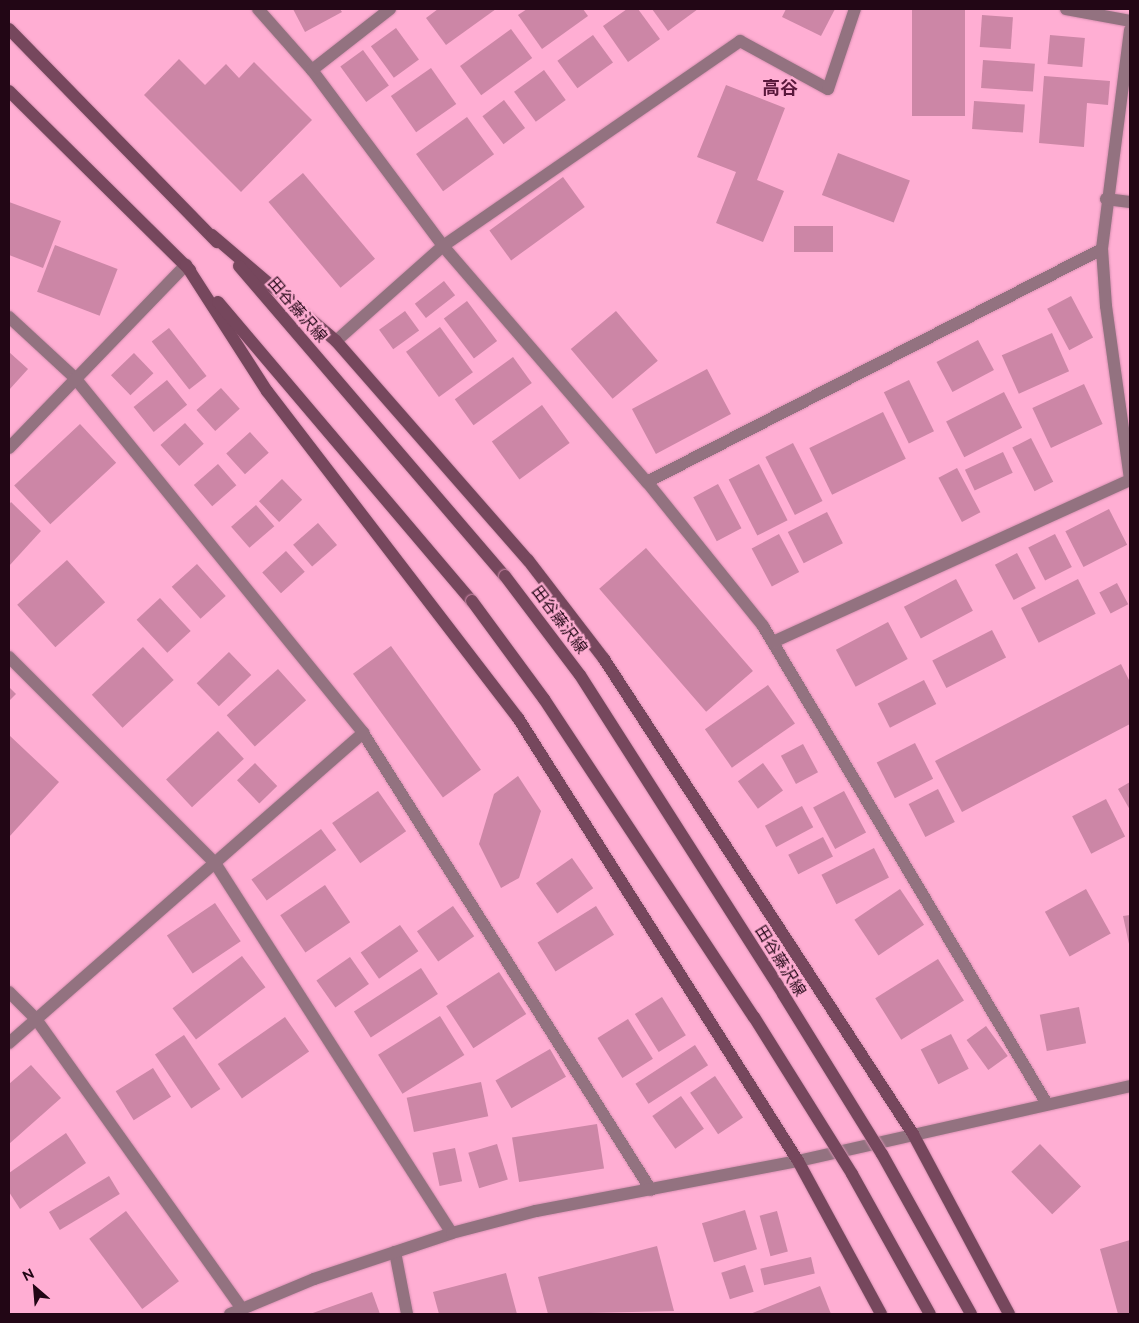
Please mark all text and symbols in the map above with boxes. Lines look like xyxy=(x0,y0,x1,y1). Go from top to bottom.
district label: 高谷 xyxy=(762,77,798,99)
street label: 田谷藤沢線 xyxy=(264,274,330,346)
street label: 田谷藤沢線 xyxy=(527,582,591,658)
street label: 田谷藤沢線 xyxy=(751,922,809,1000)
north arrow xyxy=(10,1263,60,1313)
text: N xyxy=(20,1265,37,1284)

